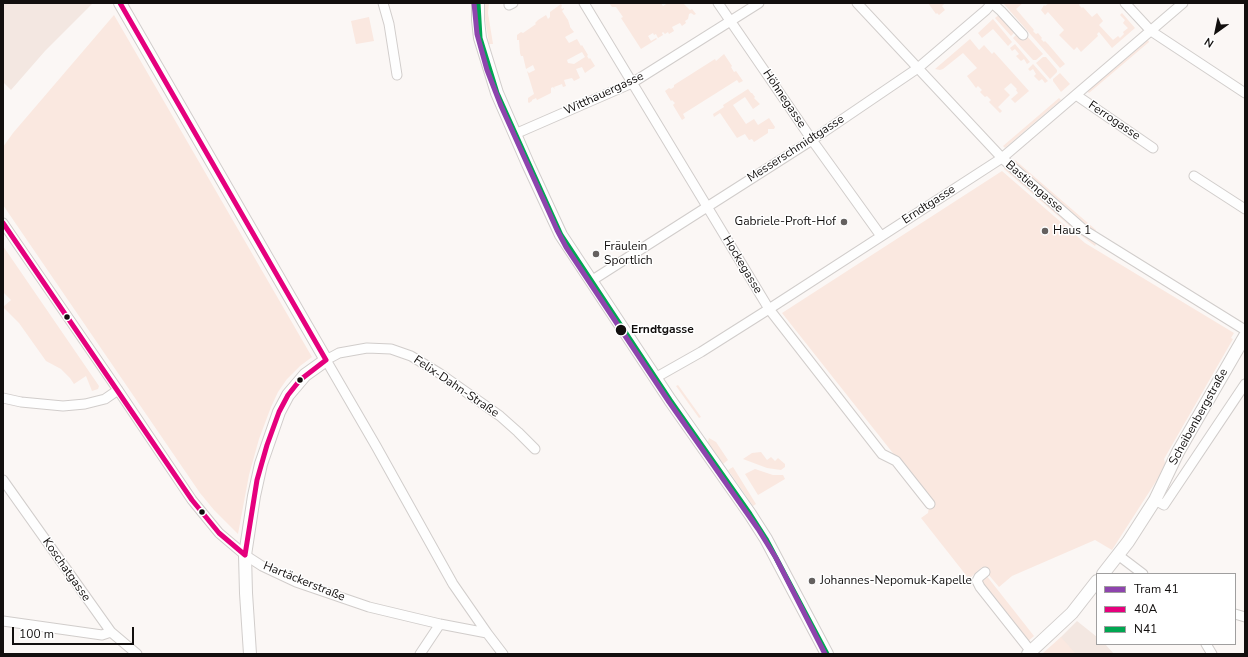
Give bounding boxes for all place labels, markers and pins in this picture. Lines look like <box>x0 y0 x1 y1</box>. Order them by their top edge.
place label: Gabriele-Proft-Hof <box>734 215 836 229</box>
marker: Gabriele-Proft-Hof <box>839 217 849 227</box>
place label: Haus 1 <box>1053 224 1091 238</box>
marker: Haus 1 <box>1040 226 1050 236</box>
place label: Fräulein Sportlich <box>604 240 653 268</box>
marker: Fräulein Sportlich <box>591 249 601 259</box>
unlabelled marker <box>62 312 72 322</box>
marker: Erndtgasse <box>614 323 628 337</box>
place label: Erndtgasse <box>631 323 694 337</box>
unlabelled marker <box>295 375 305 385</box>
unlabelled marker <box>197 507 207 517</box>
place label: Johannes-Nepomuk-Kapelle <box>820 574 972 588</box>
marker: Johannes-Nepomuk-Kapelle <box>807 576 817 586</box>

